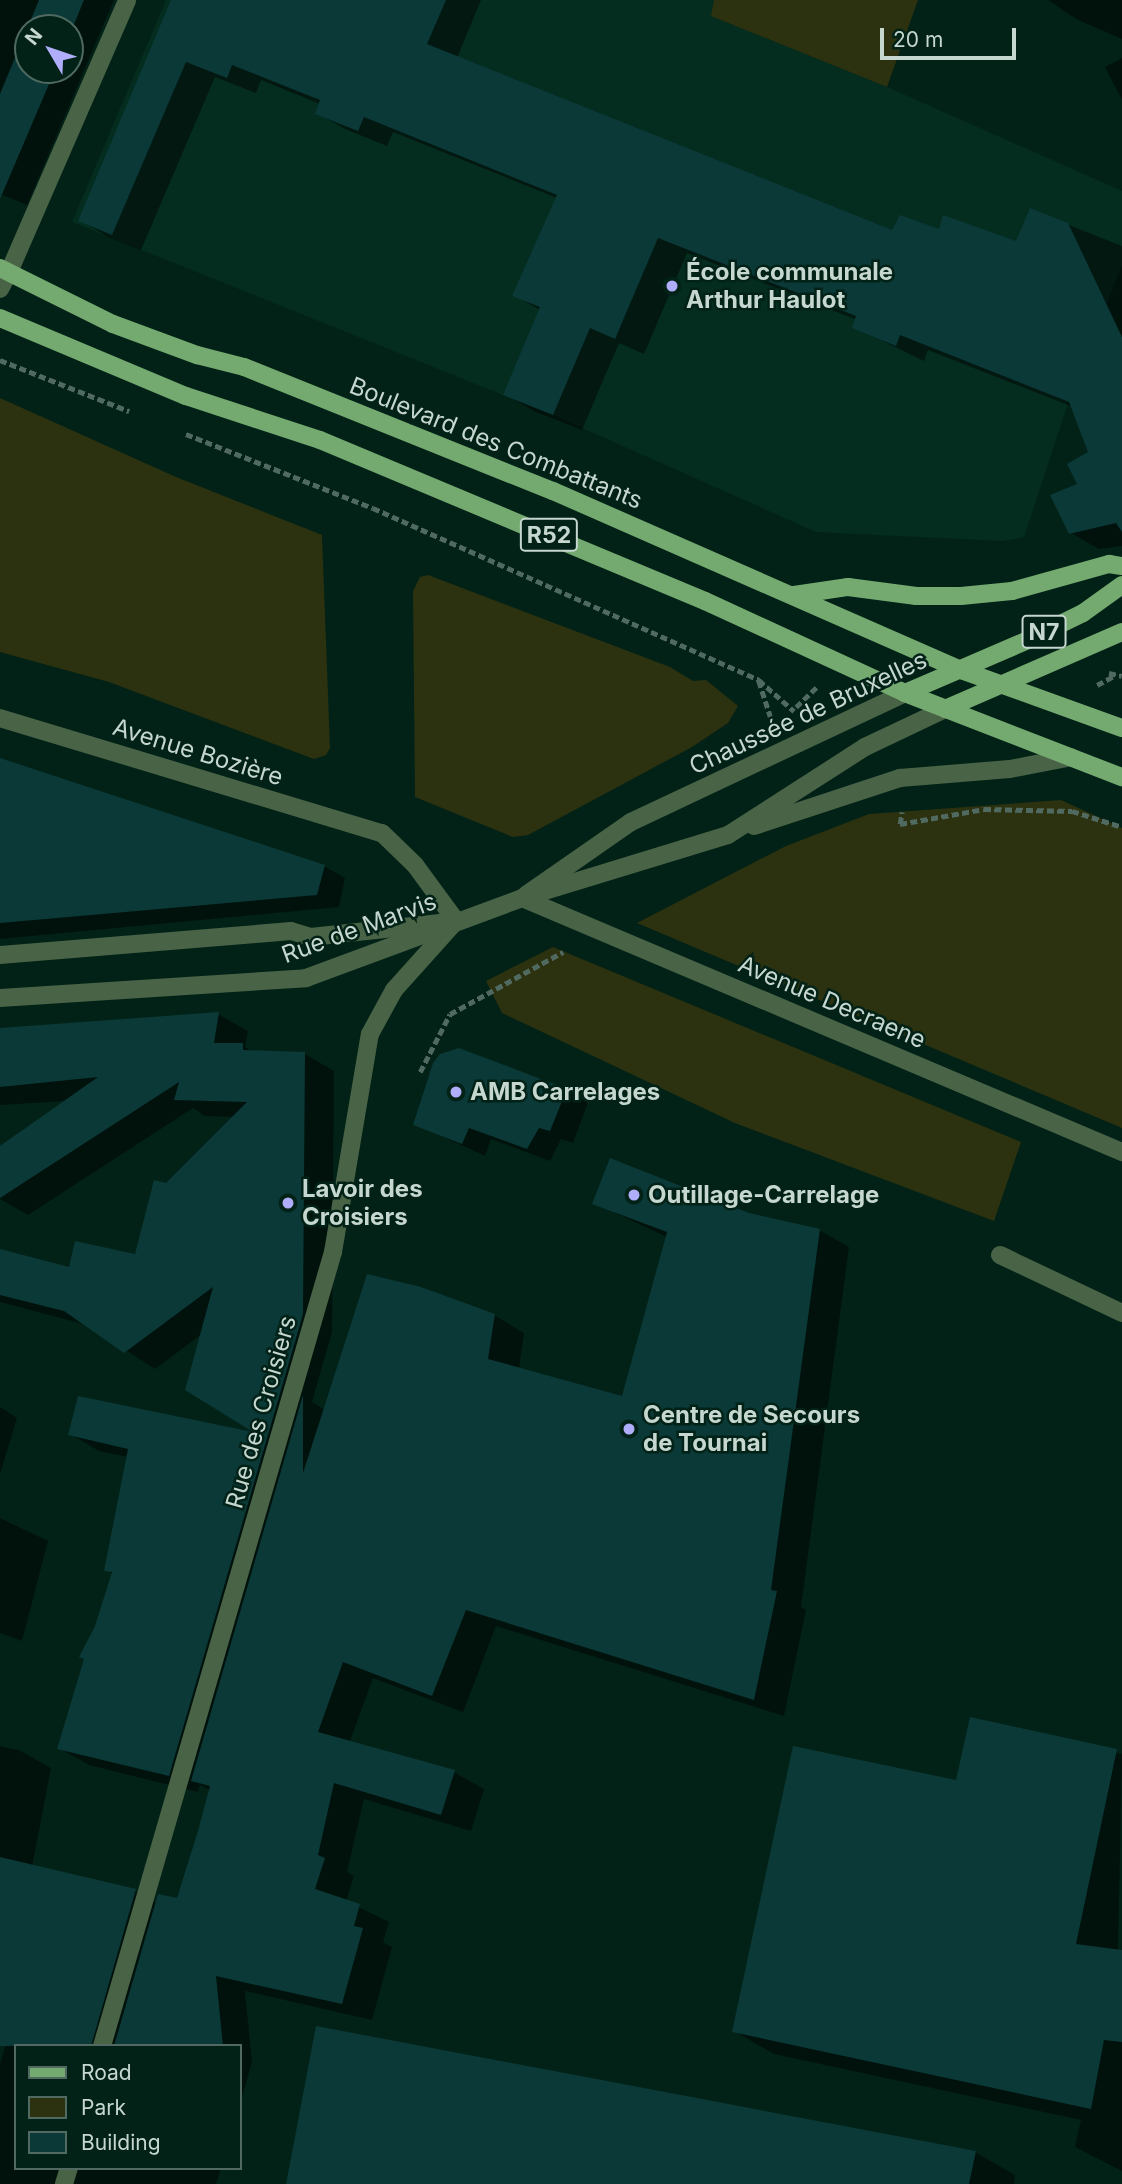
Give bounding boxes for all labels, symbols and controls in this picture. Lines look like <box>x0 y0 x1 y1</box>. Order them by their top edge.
north arrow <box>14 14 84 84</box>
scale bar <box>884 14 1020 58</box>
text: N <box>20 24 47 50</box>
text: 20 m <box>893 27 943 52</box>
place label: École communale Arthur Haulot <box>686 258 893 314</box>
marker: École communale Arthur Haulot <box>664 278 680 294</box>
street label: Boulevard des Combattants <box>345 371 647 515</box>
road number: R52 <box>519 516 579 554</box>
road number: N7 <box>1021 612 1067 652</box>
street label: Chaussée de Bruxelles <box>685 645 931 781</box>
street label: Avenue Bozière <box>109 712 287 792</box>
street label: Rue de Marvis <box>278 887 440 969</box>
street label: Avenue Decraene <box>734 950 930 1054</box>
place label: AMB Carrelages <box>470 1078 660 1106</box>
marker: AMB Carrelages <box>448 1084 464 1100</box>
place label: Lavoir des Croisiers <box>302 1175 423 1231</box>
place label: Outillage-Carrelage <box>648 1181 879 1209</box>
marker: Outillage-Carrelage <box>626 1187 642 1203</box>
marker: Lavoir des Croisiers <box>280 1195 296 1211</box>
street label: Rue des Croisiers <box>220 1312 302 1512</box>
place label: Centre de Secours de Tournai <box>643 1401 860 1457</box>
marker: Centre de Secours de Tournai <box>621 1421 637 1437</box>
legend <box>14 2044 242 2170</box>
text: Road <box>81 2060 132 2085</box>
text: Park <box>81 2095 126 2120</box>
text: Building <box>81 2130 161 2155</box>

